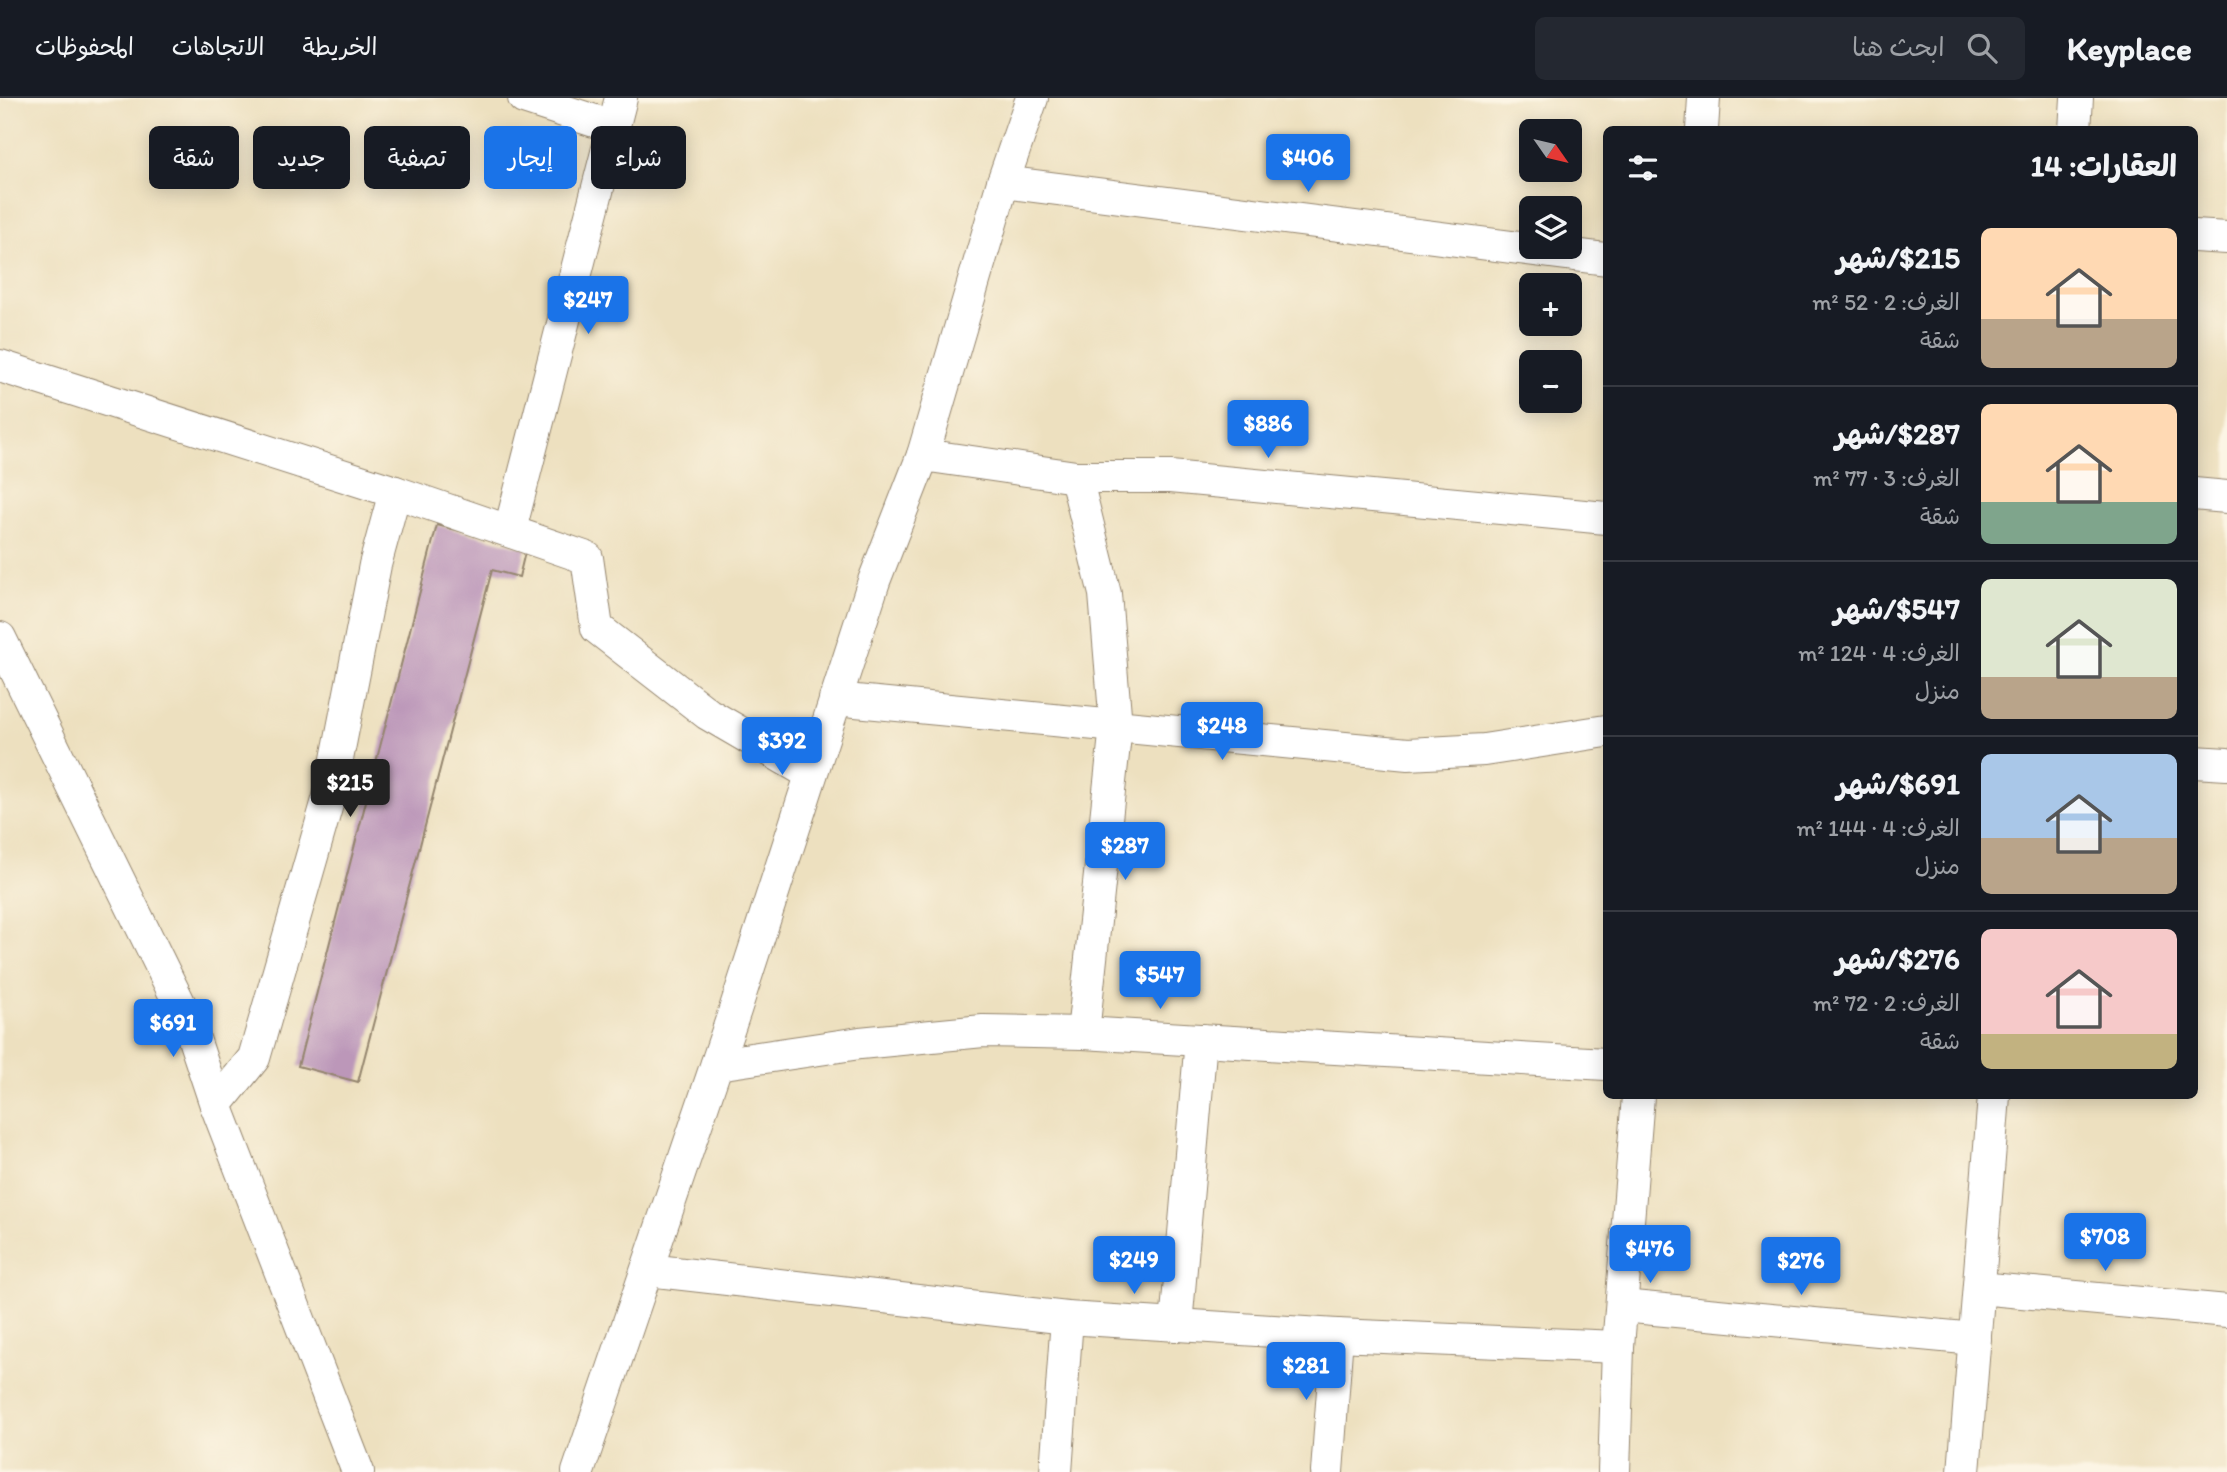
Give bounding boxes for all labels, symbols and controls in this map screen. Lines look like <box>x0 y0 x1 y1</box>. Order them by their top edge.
search box <box>1535 17 2025 80</box>
icon: search <box>1963 29 2001 67</box>
text: Keyplace <box>2067 29 2192 68</box>
text: ابحث هنا <box>1852 31 1945 63</box>
text: المحفوظات <box>35 32 134 61</box>
text: الاتجاهات <box>172 32 265 61</box>
text: الخريطة <box>303 32 377 61</box>
north arrow <box>1519 119 1582 182</box>
map controls <box>1519 119 1582 413</box>
chip: شقة <box>149 126 239 189</box>
chip: جديد <box>253 126 350 189</box>
chip: تصفية <box>364 126 470 189</box>
chip: إيجار <box>484 126 577 189</box>
chip: شراء <box>591 126 686 189</box>
pin: $406 <box>1267 134 1349 194</box>
text: $406 <box>1282 143 1334 171</box>
text: العقارات: 14 <box>2030 147 2177 184</box>
icon: filters <box>1624 149 1662 187</box>
button: layers <box>1519 196 1582 259</box>
text: $215/شهر <box>1837 239 1960 276</box>
icon: home <box>2037 256 2121 340</box>
button: + <box>1519 273 1582 336</box>
pin: $247 <box>547 276 629 336</box>
text: $247 <box>564 285 613 313</box>
text: الغرف: 2 · 52 m² <box>1812 288 1960 316</box>
text: شقة <box>1920 326 1960 354</box>
button: − <box>1519 350 1582 413</box>
pin: $886 <box>1227 400 1309 460</box>
text: $886 <box>1243 409 1293 437</box>
text: $287/شهر <box>1835 415 1960 452</box>
icon: home <box>2037 432 2121 516</box>
text: الغرف: 3 · 77 m² <box>1813 464 1960 492</box>
text: شقة <box>1920 502 1960 530</box>
text: $547/شهر <box>1834 590 1960 627</box>
icon: home <box>2037 607 2121 691</box>
text: الغرف: 4 · 124 m² <box>1798 639 1960 667</box>
text: منزل <box>1915 677 1960 705</box>
pin: $248 <box>1181 702 1263 762</box>
text: $248 <box>1197 711 1247 739</box>
pin: $392 <box>741 718 823 777</box>
text: $392 <box>758 726 806 754</box>
pin: $215 <box>309 760 391 819</box>
text: $691/شهر <box>1837 765 1960 802</box>
text: $215 <box>327 768 373 796</box>
icon: home <box>2037 782 2121 866</box>
text: الغرف: 4 · 144 m² <box>1796 814 1960 842</box>
pin: $287 <box>1084 822 1166 882</box>
text: $287 <box>1101 831 1149 859</box>
text: منزل <box>1915 852 1960 880</box>
text: $276/شهر <box>1836 940 1960 977</box>
pin: $547 <box>1119 951 1201 1011</box>
icon: home <box>2037 957 2121 1041</box>
text: $547 <box>1136 960 1184 988</box>
text: الغرف: 2 · 72 m² <box>1813 989 1960 1017</box>
pin: $691 <box>132 1000 214 1059</box>
text: $691 <box>150 1008 196 1036</box>
text: شقة <box>1920 1027 1960 1055</box>
pin: $708 <box>2064 1214 2146 1273</box>
text: $708 <box>2080 1222 2130 1250</box>
pin: $476 <box>1609 1226 1691 1285</box>
text: $476 <box>1625 1234 1675 1262</box>
pin: $249 <box>1093 1236 1175 1296</box>
pin: $276 <box>1760 1238 1842 1297</box>
text: $249 <box>1109 1245 1159 1273</box>
text: $276 <box>1777 1246 1825 1274</box>
pin: $281 <box>1265 1342 1347 1402</box>
text: $281 <box>1282 1351 1330 1379</box>

